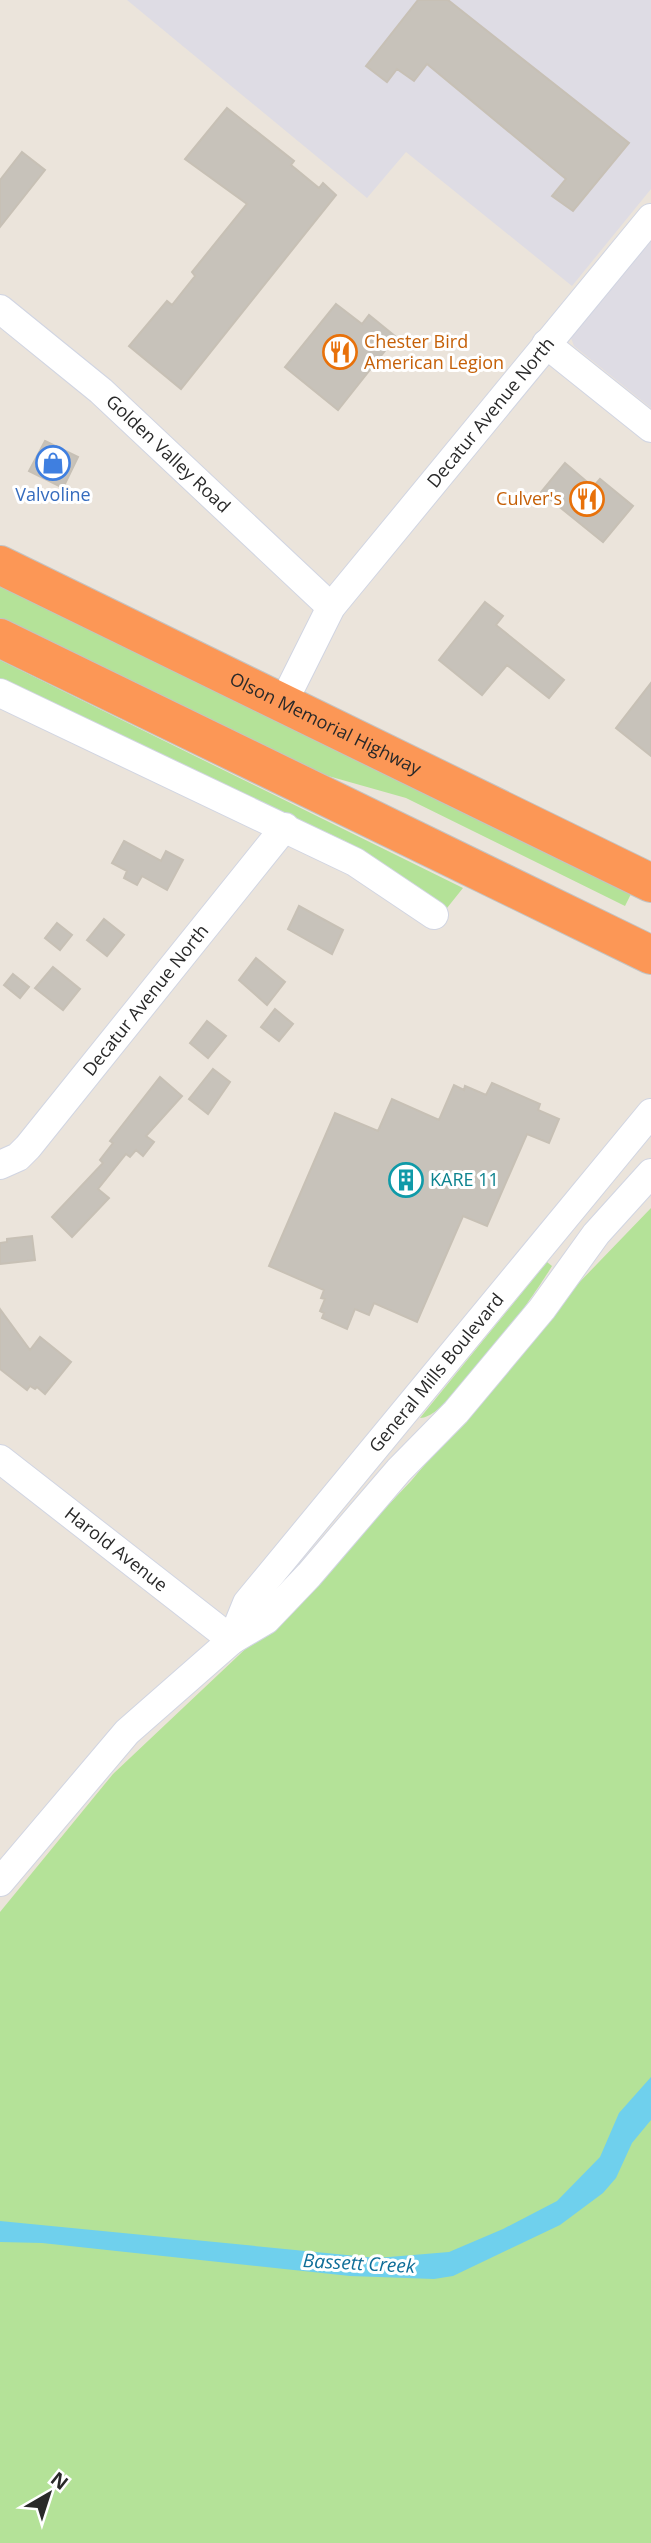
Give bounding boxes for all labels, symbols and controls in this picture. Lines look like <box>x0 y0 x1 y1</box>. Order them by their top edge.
place label: Chester Bird American Legion <box>364 329 504 374</box>
street label: Decatur Avenue North <box>421 332 559 492</box>
restaurant icon: Chester Bird American Legion <box>321 333 359 371</box>
street label: Golden Valley Road <box>101 389 236 517</box>
shop icon: Valvoline <box>34 444 72 482</box>
restaurant icon: Culver's <box>568 480 606 518</box>
place label: Valvoline <box>15 482 91 506</box>
place label: Culver's <box>496 486 562 510</box>
street label: Olson Memorial Highway <box>226 666 426 780</box>
street label: Decatur Avenue North <box>77 919 213 1080</box>
building icon: KARE 11 <box>387 1161 425 1199</box>
place label: KARE 11 <box>430 1167 499 1191</box>
street label: General Mills Boulevard <box>363 1288 509 1457</box>
street label: Harold Avenue <box>60 1501 173 1596</box>
water label: Bassett Creek <box>302 2247 416 2279</box>
north arrow <box>14 2459 84 2529</box>
text: N <box>46 2466 74 2496</box>

